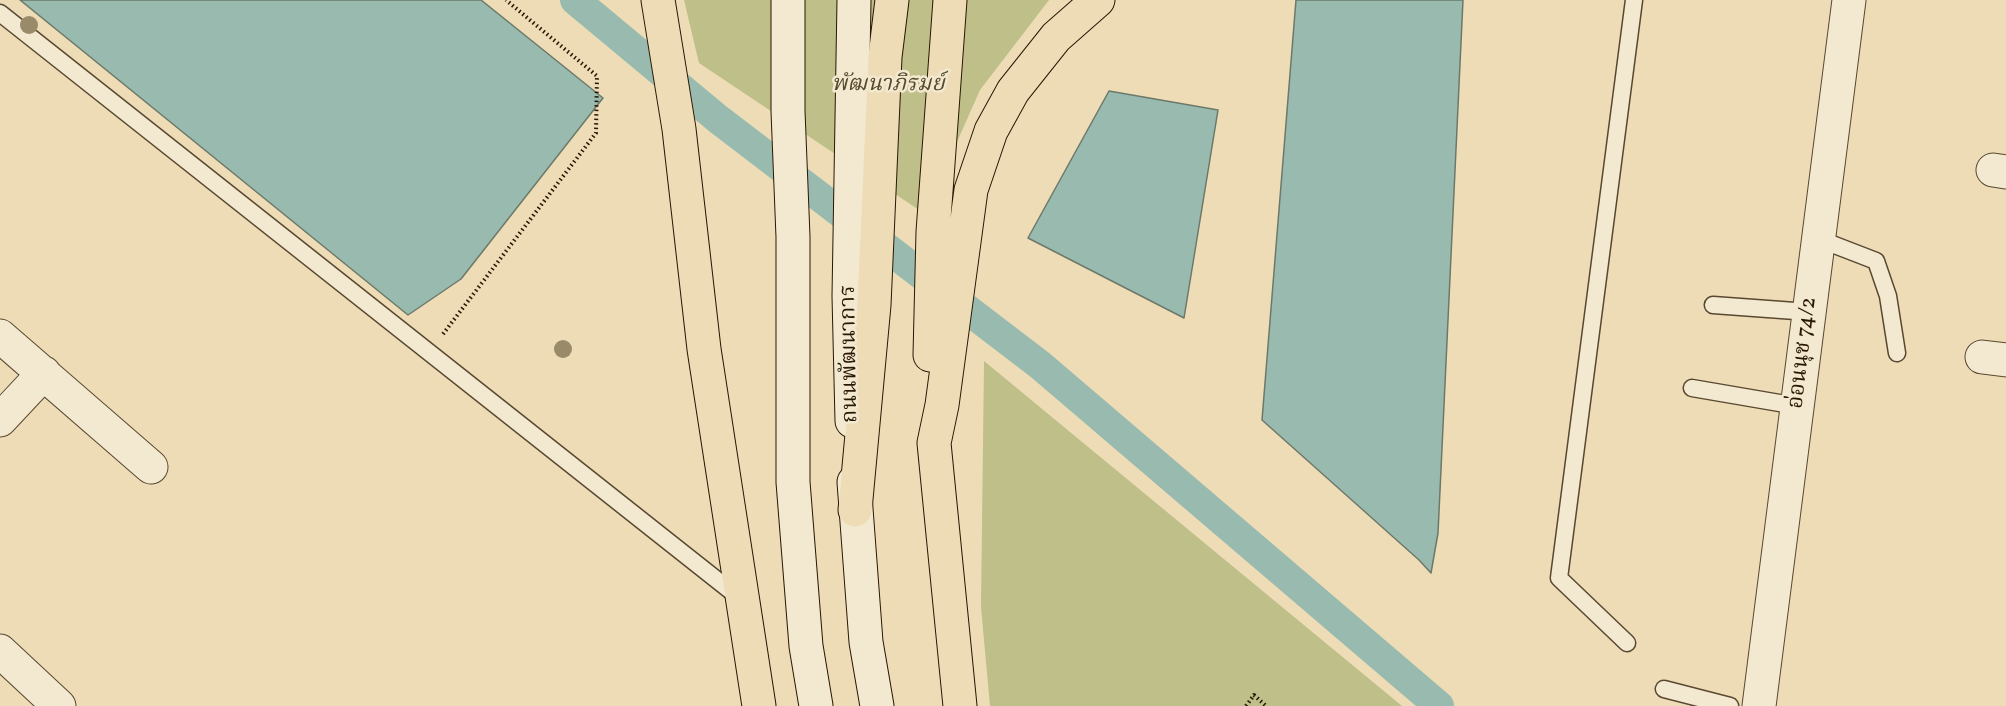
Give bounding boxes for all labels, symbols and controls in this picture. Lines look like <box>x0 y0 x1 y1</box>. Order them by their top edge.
park label: พัฒนาภิรมย์ <box>831 73 945 99</box>
street label: ถนนพัฒนาการ <box>837 285 865 423</box>
street label: อ่อนนุช 74/2 <box>1784 296 1824 410</box>

